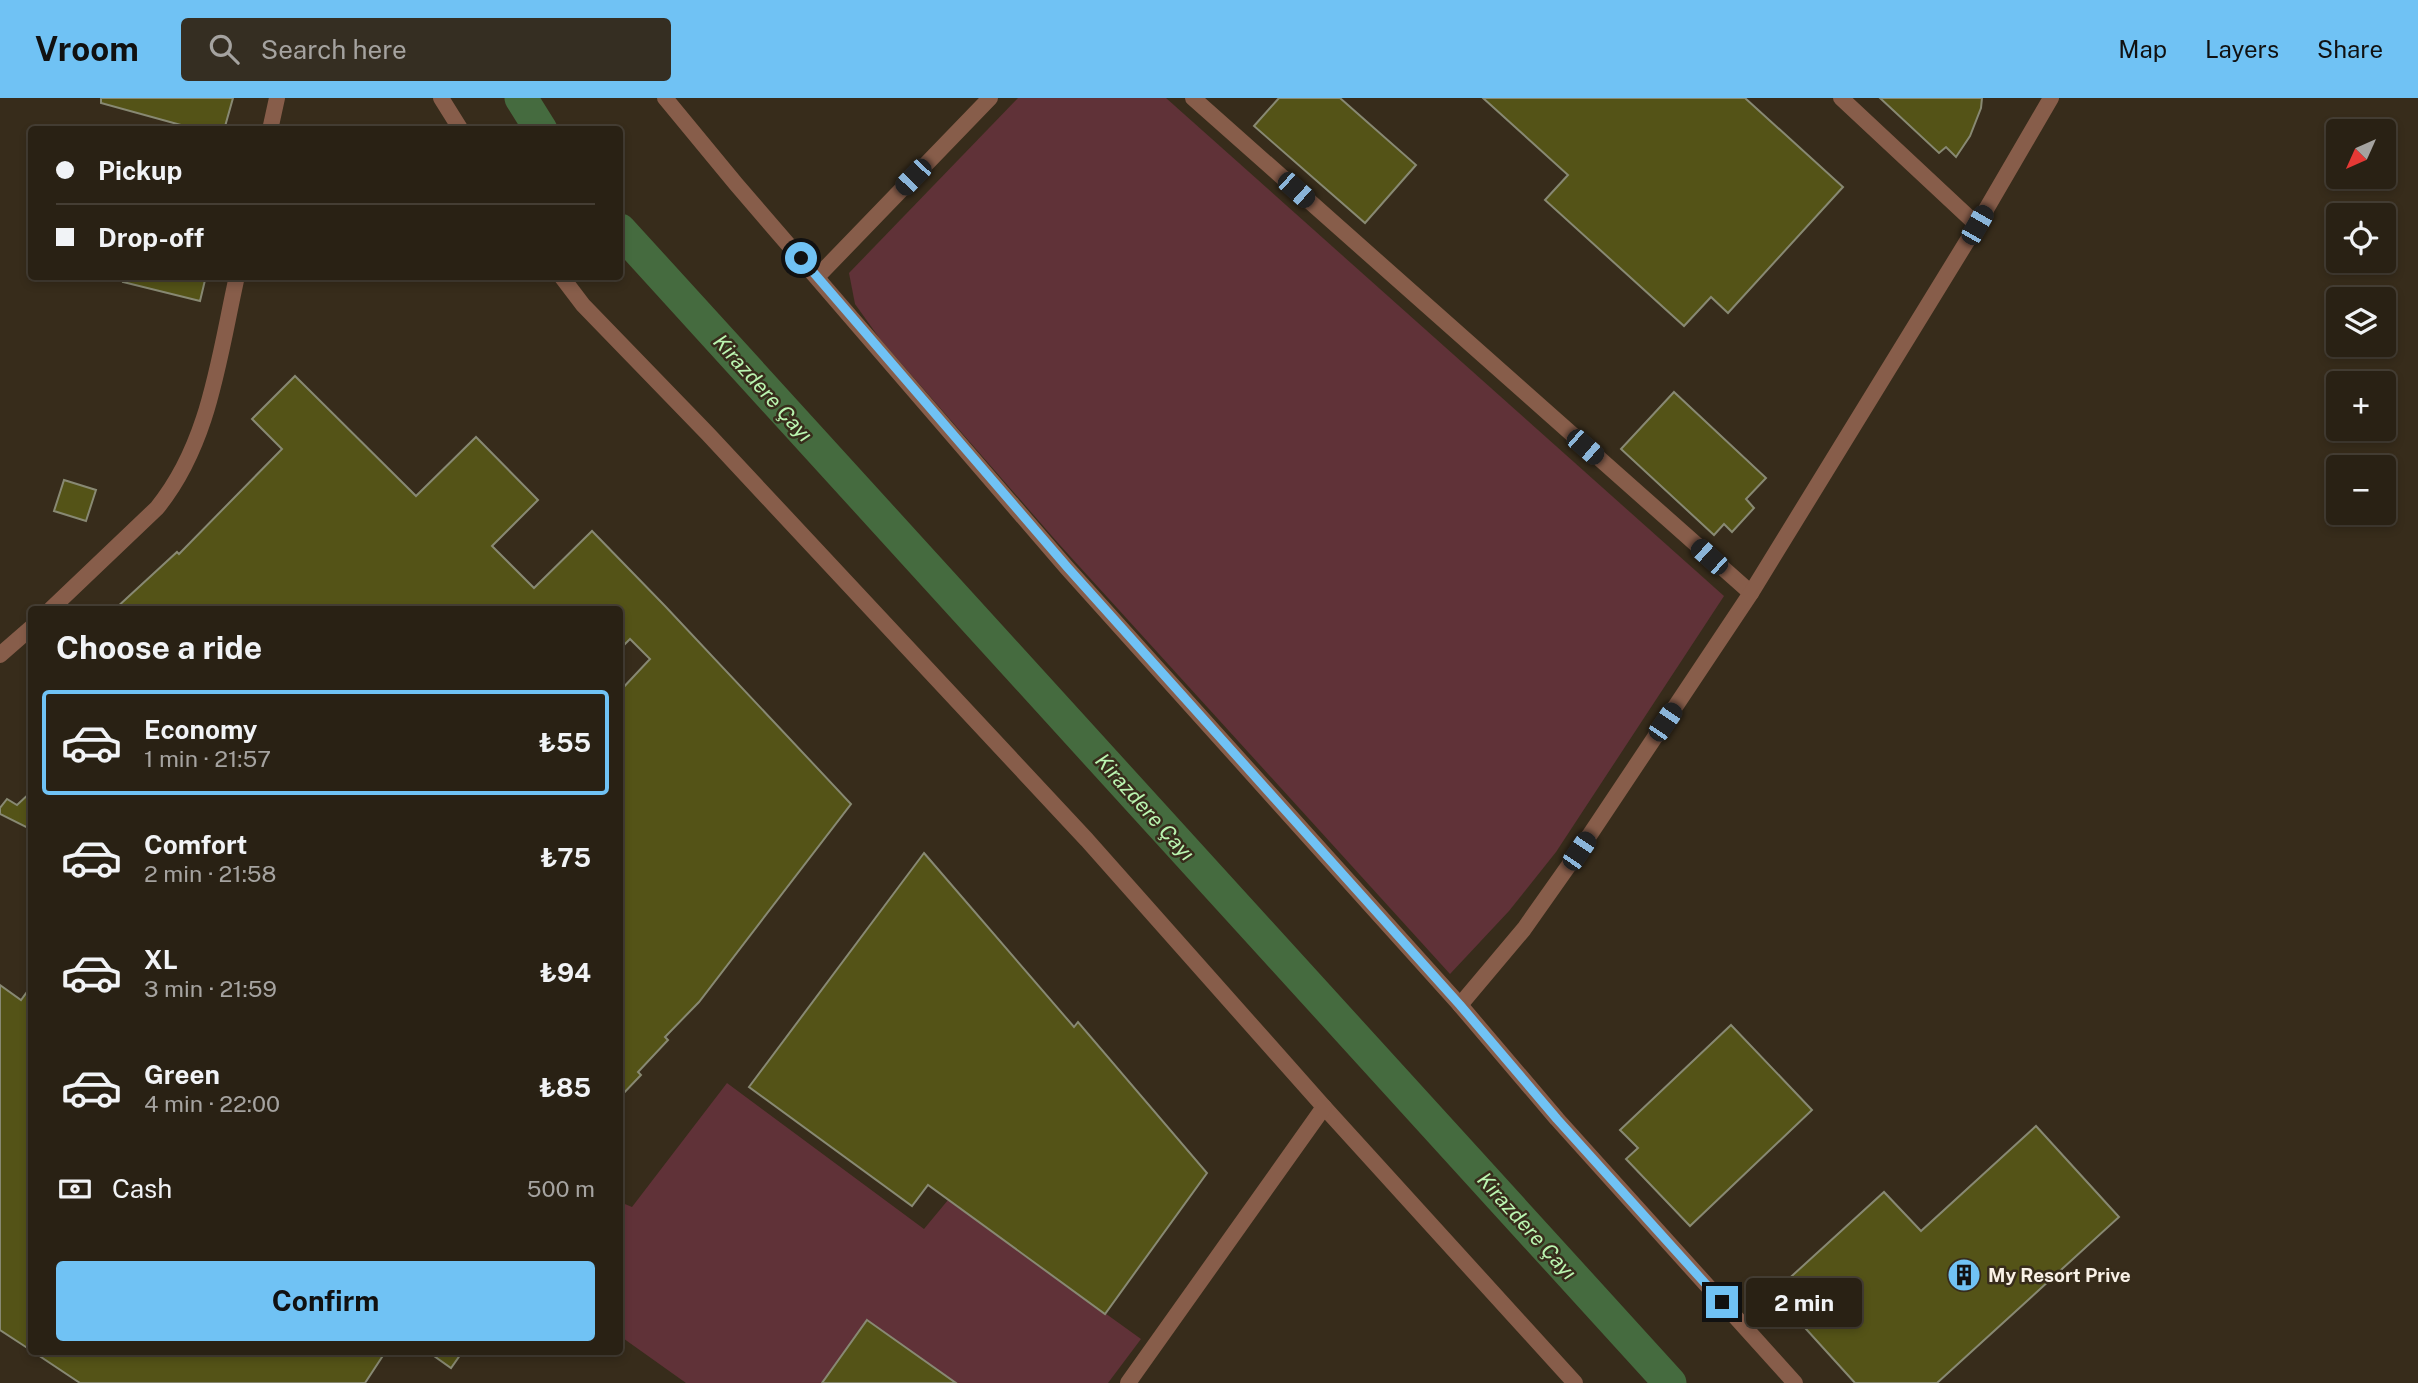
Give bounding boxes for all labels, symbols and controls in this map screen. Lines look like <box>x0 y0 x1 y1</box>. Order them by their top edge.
search box <box>181 18 671 81</box>
text: Vroom <box>35 30 139 68</box>
icon: search <box>205 30 243 68</box>
text: Search here <box>261 34 407 65</box>
text: Map <box>2118 35 2167 63</box>
text: Layers <box>2205 35 2279 63</box>
text: Share <box>2317 35 2383 63</box>
north arrow <box>2326 119 2396 189</box>
map controls <box>2326 119 2396 525</box>
text: Pickup <box>98 155 182 186</box>
car <box>891 155 936 199</box>
car <box>1274 168 1319 212</box>
car <box>1958 202 1997 248</box>
button: locate <box>2326 203 2396 273</box>
text: Drop-off <box>98 222 204 253</box>
route start <box>785 242 817 274</box>
button: layers <box>2326 287 2396 357</box>
water label: Kirazdere Çayı <box>708 329 818 447</box>
button: + <box>2326 371 2396 441</box>
car <box>1563 425 1608 469</box>
button: − <box>2326 455 2396 525</box>
car <box>1687 535 1732 579</box>
text: Choose a ride <box>56 629 262 666</box>
car <box>1645 699 1686 745</box>
icon: car <box>60 711 123 774</box>
text: Economy <box>144 714 257 745</box>
text: ₺55 <box>539 727 591 758</box>
text: 1 min · 21:57 <box>144 745 271 772</box>
water label: Kirazdere Çayı <box>1090 748 1200 866</box>
icon: car <box>60 826 123 889</box>
car <box>1559 828 1600 874</box>
text: Comfort <box>144 829 247 860</box>
text: ₺75 <box>540 842 591 873</box>
text: 2 min · 21:58 <box>144 860 277 887</box>
icon: car <box>60 941 123 1004</box>
text: XL <box>144 944 178 975</box>
text: ₺94 <box>540 957 591 988</box>
text: 3 min · 21:59 <box>144 975 277 1002</box>
icon: car <box>60 1056 123 1119</box>
text: Green <box>144 1059 220 1090</box>
text: ₺85 <box>539 1072 591 1103</box>
text: 4 min · 22:00 <box>144 1090 280 1117</box>
water label: Kirazdere Çayı <box>1472 1167 1582 1285</box>
icon: cash <box>56 1170 94 1208</box>
text: Cash <box>112 1173 172 1204</box>
text: 500 m <box>527 1175 595 1202</box>
building icon: My Resort Prive <box>1945 1256 1983 1294</box>
button: Confirm <box>56 1261 595 1341</box>
place label: My Resort Prive <box>1988 1264 2131 1286</box>
callout: 2 min <box>1746 1278 1862 1326</box>
route end <box>1706 1286 1738 1318</box>
text: 2 min <box>1774 1289 1834 1316</box>

